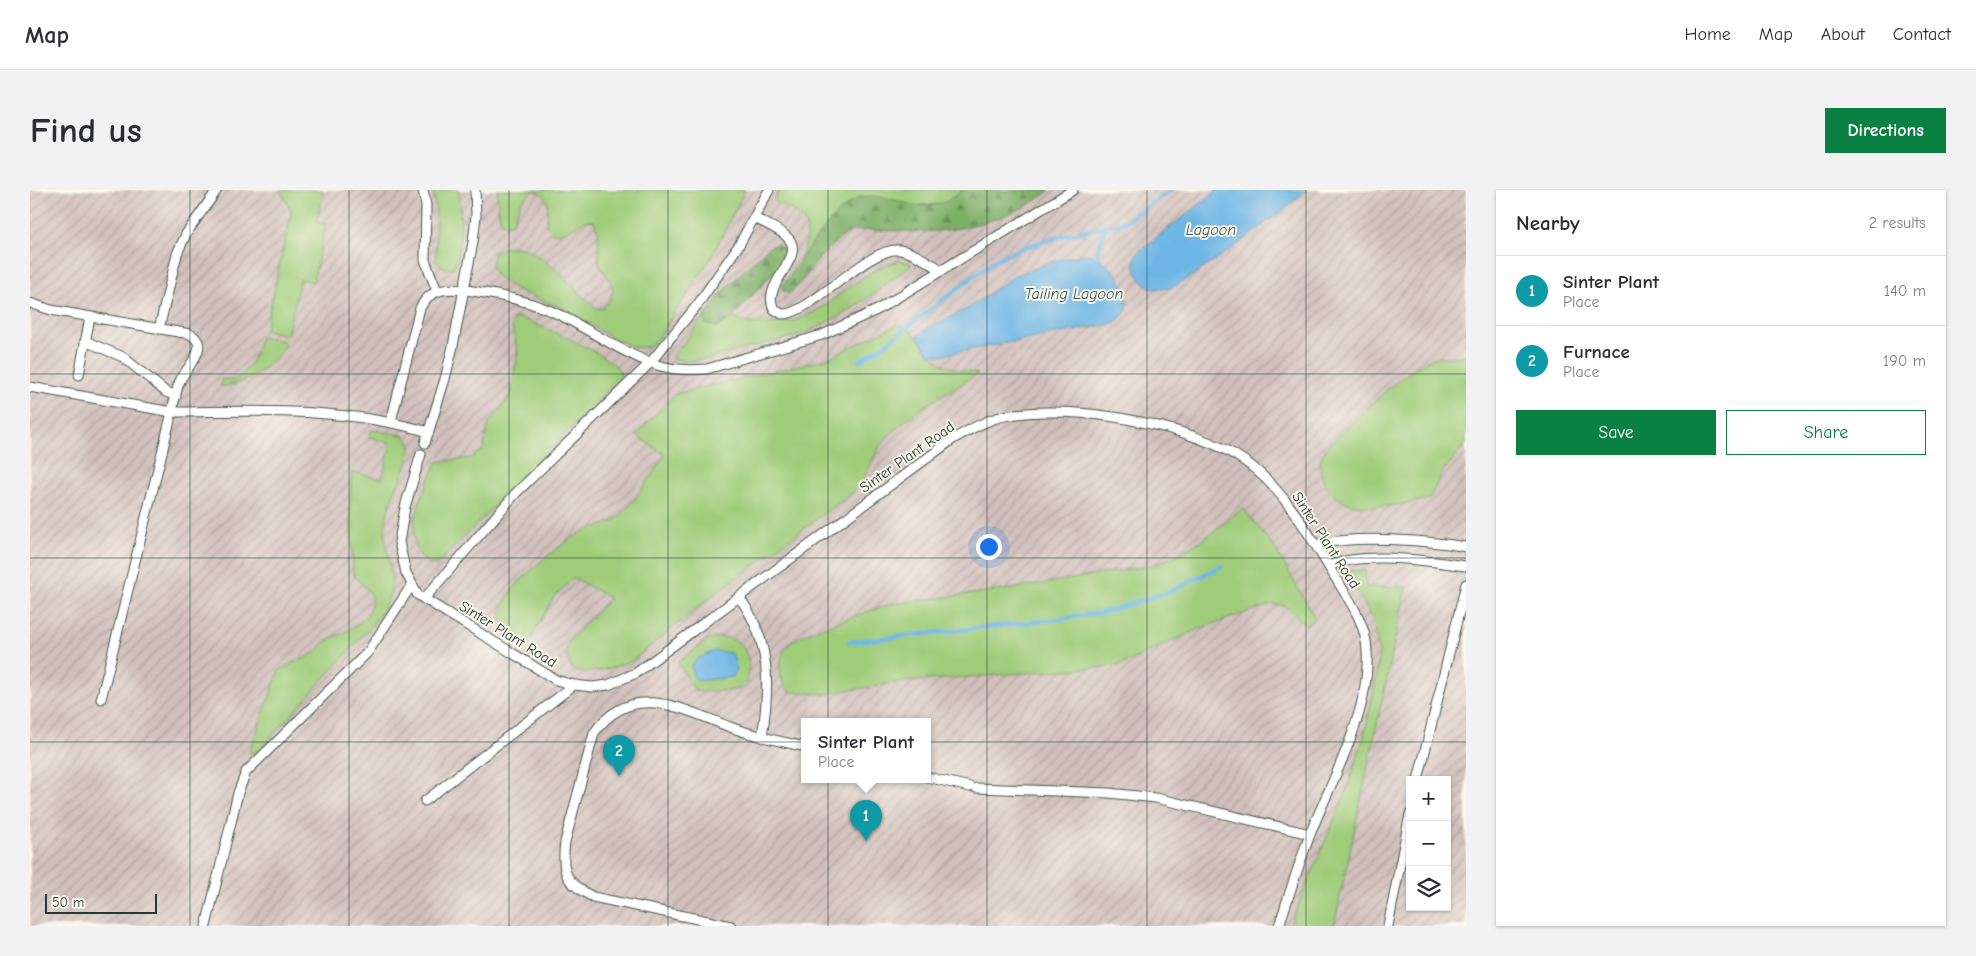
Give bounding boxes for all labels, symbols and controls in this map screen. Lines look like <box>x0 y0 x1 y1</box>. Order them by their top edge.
text: Map <box>25 21 69 49</box>
text: Home <box>1684 24 1731 45</box>
text: Map <box>1759 24 1793 45</box>
text: About <box>1821 24 1865 45</box>
text: Contact <box>1893 24 1951 45</box>
button: Directions <box>1825 108 1946 153</box>
text: Find us <box>30 110 142 151</box>
text: Nearby <box>1516 211 1580 235</box>
text: 2 results <box>1869 214 1926 232</box>
water label: Lagoon <box>1186 221 1236 239</box>
text: Sinter Plant <box>1563 271 1659 293</box>
text: 1 <box>1529 282 1535 300</box>
text: 140 m <box>1884 282 1926 300</box>
water label: Tailing Lagoon <box>1025 285 1124 303</box>
text: Place <box>1563 293 1599 311</box>
text: Furnace <box>1563 341 1630 363</box>
text: 2 <box>1528 352 1536 370</box>
text: 190 m <box>1883 352 1926 370</box>
text: Place <box>1563 363 1599 381</box>
button: Save <box>1516 410 1716 455</box>
button: Share <box>1726 410 1926 455</box>
street label: Sinter Plant Road <box>856 418 958 496</box>
street label: Sinter Plant Road <box>1288 488 1364 592</box>
your location <box>976 534 1002 560</box>
street label: Sinter Plant Road <box>456 597 560 671</box>
popup <box>801 718 931 783</box>
text: Sinter Plant <box>818 731 914 753</box>
pin: 2 <box>603 735 635 776</box>
text: Place <box>818 753 854 771</box>
map controls <box>1406 776 1451 911</box>
button: + <box>1406 776 1451 821</box>
pin: 1 <box>850 800 882 841</box>
button: − <box>1406 821 1451 866</box>
button: layers <box>1406 866 1451 911</box>
scale bar <box>45 891 158 914</box>
text: 50 m <box>52 894 84 911</box>

